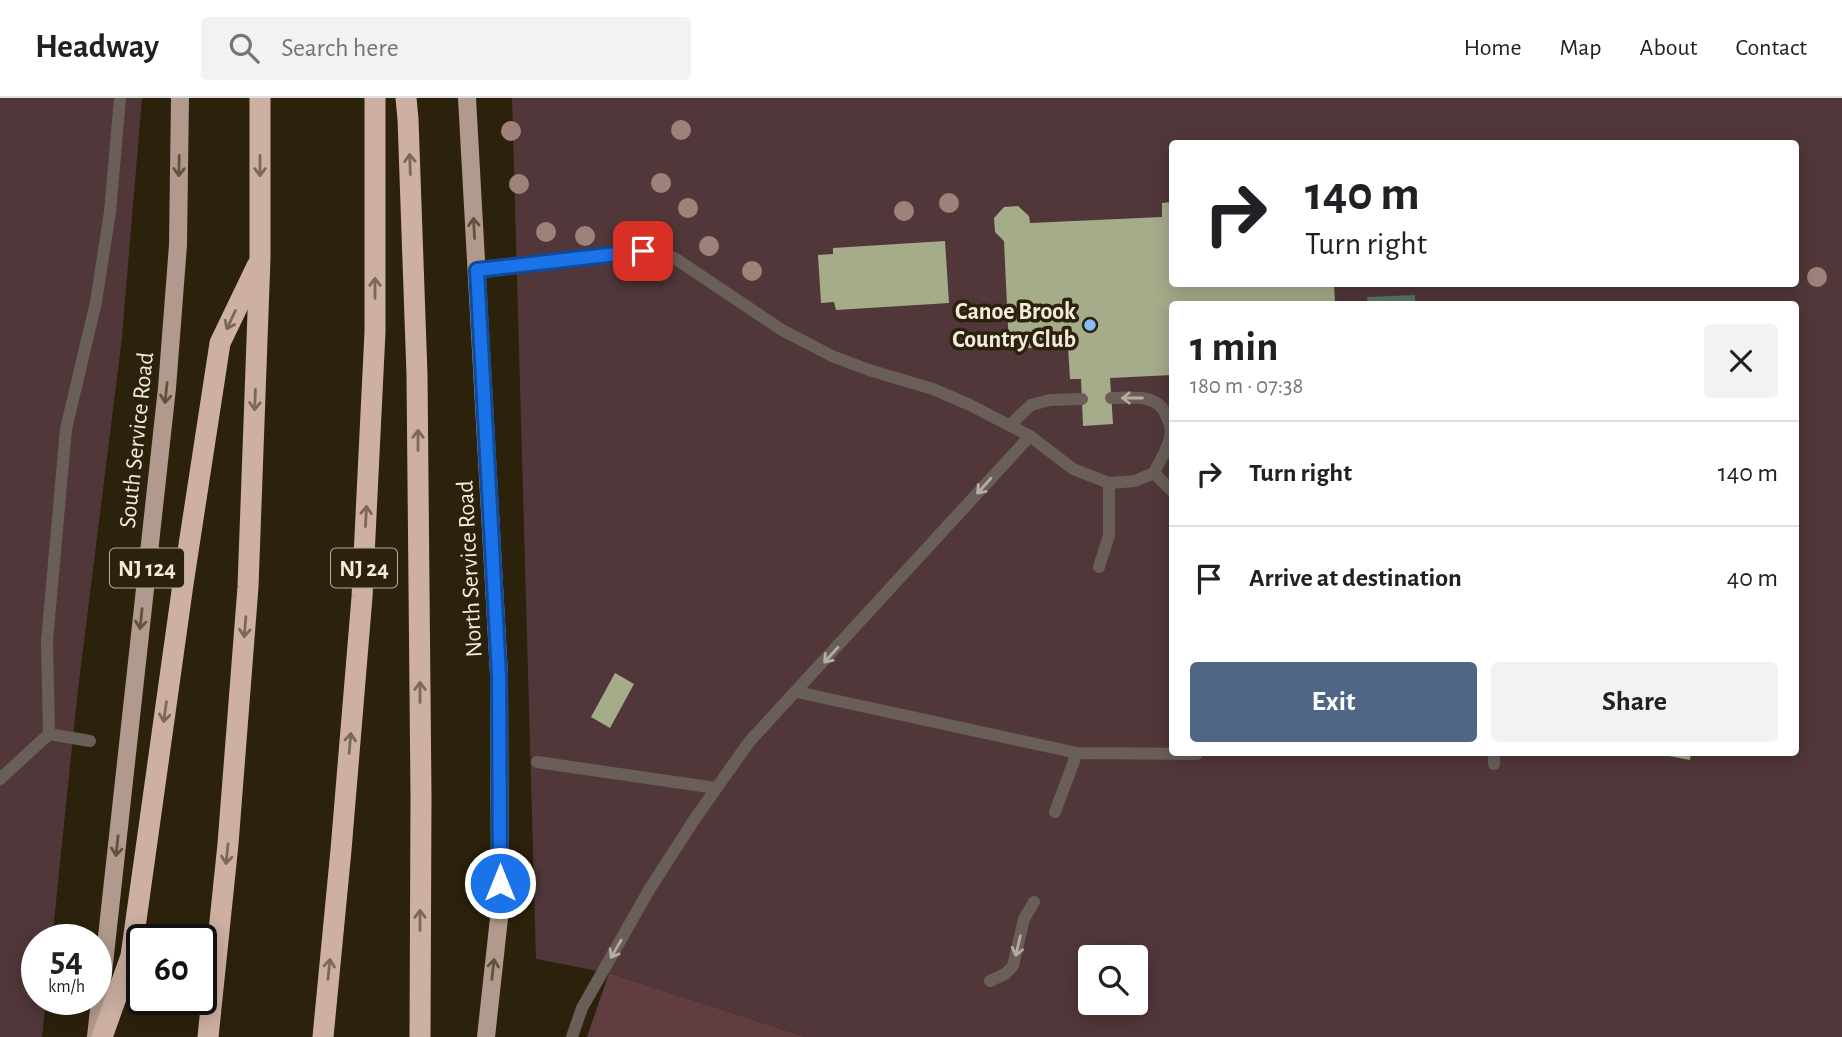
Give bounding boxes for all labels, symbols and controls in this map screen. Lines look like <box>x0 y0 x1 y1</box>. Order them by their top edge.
search box <box>201 17 691 80</box>
icon: search <box>225 29 263 67</box>
text: Headway <box>35 31 159 64</box>
text: Search here <box>281 35 399 61</box>
text: Home <box>1464 36 1522 60</box>
text: Map <box>1560 36 1602 60</box>
text: About <box>1640 36 1697 60</box>
text: Contact <box>1735 36 1807 60</box>
one-way arrow <box>403 153 416 176</box>
one-way arrow <box>172 154 186 177</box>
one-way arrow <box>253 154 267 177</box>
icon: right <box>1190 168 1281 259</box>
text: 140 m <box>1305 170 1420 219</box>
one-way arrow <box>468 217 481 240</box>
pin <box>613 221 673 281</box>
text: Turn right <box>1305 228 1427 260</box>
icon: arrive <box>624 232 662 270</box>
one-way arrow <box>368 277 382 300</box>
place label: Canoe Brook Country Club <box>952 300 1076 352</box>
one-way arrow <box>224 309 237 330</box>
marker: Canoe Brook Country Club <box>1082 317 1098 333</box>
button: close <box>1704 324 1778 398</box>
text: 1 min <box>1190 326 1279 368</box>
street label: South Service Road <box>116 351 158 529</box>
text: 180 m · 07:38 <box>1190 375 1303 398</box>
one-way arrow <box>159 381 172 404</box>
one-way arrow <box>249 388 262 411</box>
one-way arrow <box>1120 391 1143 405</box>
one-way arrow <box>411 429 425 452</box>
icon: right <box>1190 455 1228 493</box>
text: Turn right <box>1249 460 1352 486</box>
text: 140 m <box>1718 460 1778 486</box>
one-way arrow <box>975 477 992 494</box>
street label: North Service Road <box>453 480 487 658</box>
one-way arrow <box>360 505 373 527</box>
road number: NJ 124 <box>110 548 184 588</box>
road number: NJ 24 <box>331 548 397 588</box>
icon: arrive <box>1190 560 1228 598</box>
text: Arrive at destination <box>1249 565 1462 591</box>
text: 40 m <box>1727 565 1778 591</box>
one-way arrow <box>135 608 148 630</box>
one-way arrow <box>238 615 251 638</box>
one-way arrow <box>823 645 839 663</box>
button: Exit <box>1190 662 1477 742</box>
button: Share <box>1491 662 1778 742</box>
one-way arrow <box>413 681 427 704</box>
one-way arrow <box>158 700 171 723</box>
one-way arrow <box>344 732 357 754</box>
one-way arrow <box>110 834 123 856</box>
one-way arrow <box>220 842 233 865</box>
position arrow <box>463 846 537 920</box>
one-way arrow <box>413 909 427 932</box>
speed limit sign: 60 <box>126 924 217 1015</box>
one-way arrow <box>1011 935 1024 957</box>
one-way arrow <box>608 939 622 959</box>
text: 54 <box>50 943 83 978</box>
map controls <box>1078 945 1148 1015</box>
button: search <box>1078 945 1148 1015</box>
one-way arrow <box>323 958 336 981</box>
one-way arrow <box>487 958 500 981</box>
text: km/h <box>48 978 85 996</box>

